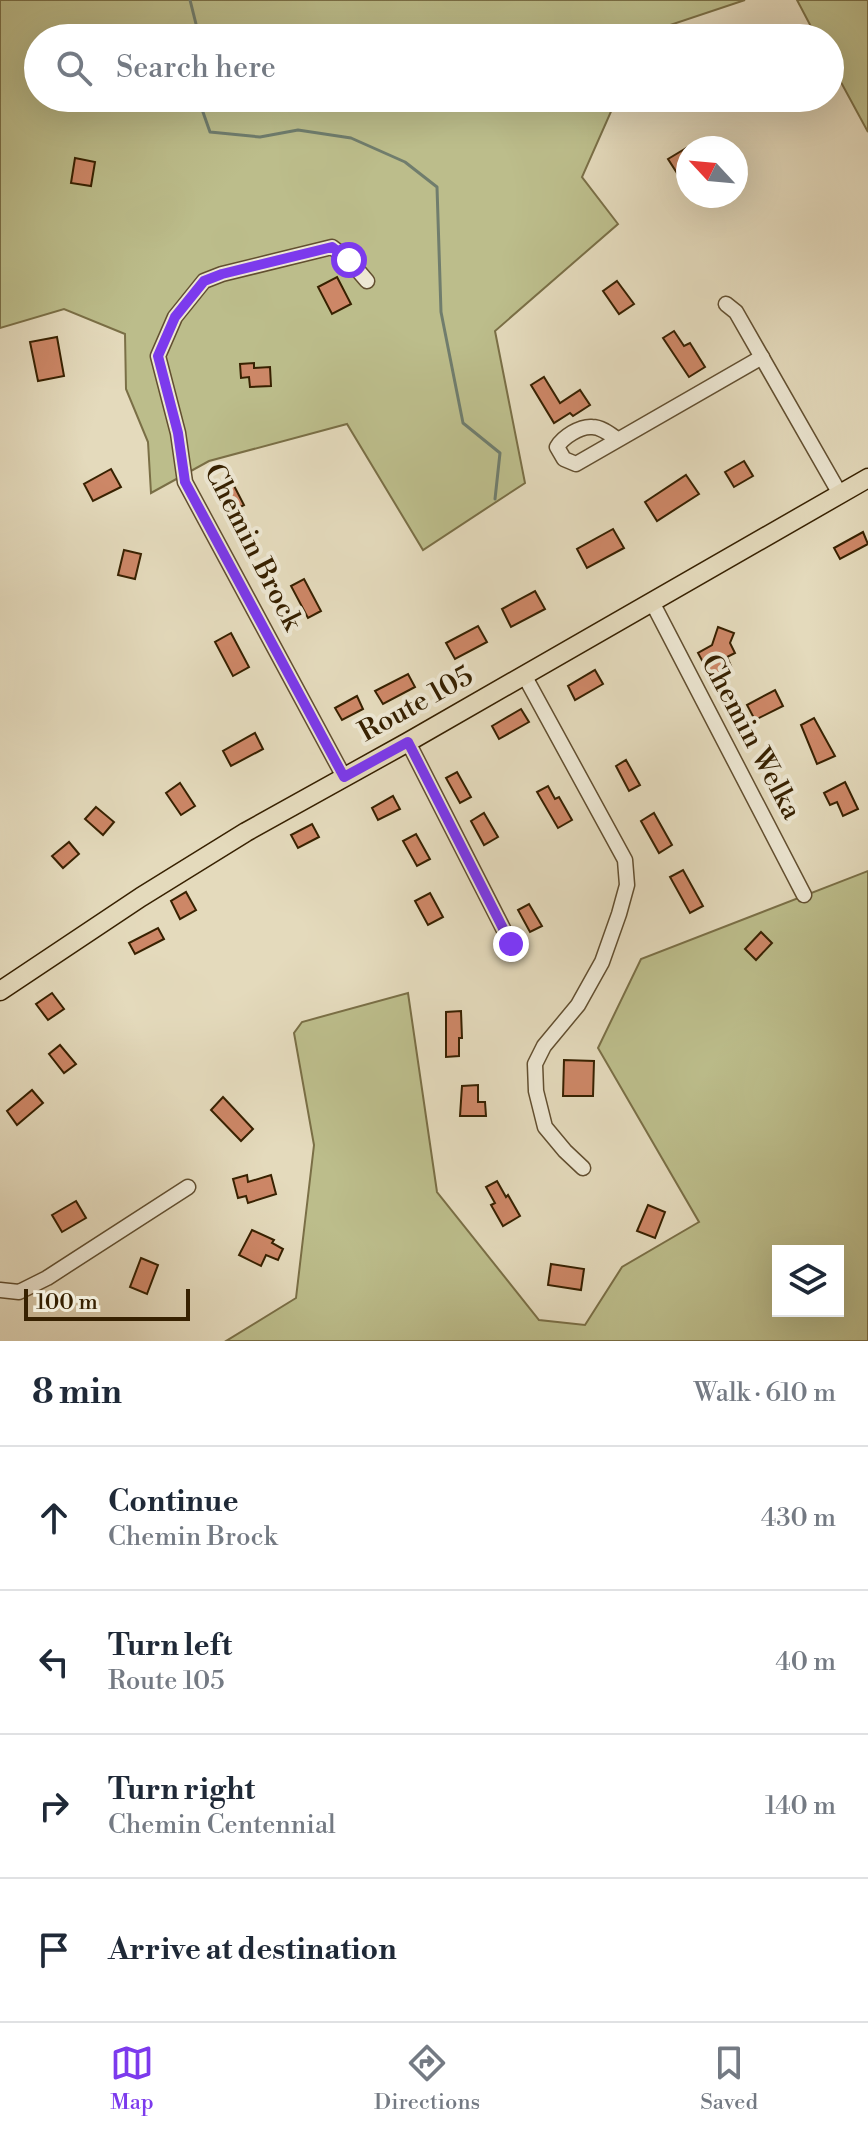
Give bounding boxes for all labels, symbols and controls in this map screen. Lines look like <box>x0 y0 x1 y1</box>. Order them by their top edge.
search box <box>24 24 844 112</box>
icon: search <box>52 46 96 90</box>
text: Search here <box>116 49 276 87</box>
north arrow <box>676 136 748 208</box>
route start <box>331 242 367 278</box>
street label: Chemin Brock <box>196 458 311 637</box>
street label: Chemin Welka <box>693 648 810 826</box>
street label: Route 105 <box>353 658 479 750</box>
route end <box>493 926 529 962</box>
map controls <box>772 1245 844 1317</box>
button: layers <box>772 1245 844 1317</box>
scale bar <box>24 1285 190 1321</box>
text: 100 m <box>36 1289 98 1316</box>
text: 8 min <box>32 1372 122 1414</box>
text: Walk · 610 m <box>694 1377 836 1409</box>
text: Continue <box>108 1483 239 1521</box>
icon: ahead <box>32 1496 76 1540</box>
text: 430 m <box>761 1502 836 1534</box>
text: Chemin Brock <box>108 1521 277 1553</box>
text: Turn left <box>108 1627 232 1665</box>
icon: left <box>32 1640 76 1684</box>
text: 40 m <box>775 1646 836 1678</box>
text: Route 105 <box>108 1665 225 1697</box>
text: Turn right <box>108 1771 255 1809</box>
icon: right <box>32 1784 76 1828</box>
text: 140 m <box>765 1790 836 1822</box>
text: Chemin Centennial <box>108 1809 336 1841</box>
icon: arrive <box>32 1928 76 1972</box>
text: Arrive at destination <box>108 1931 397 1969</box>
tab: Map <box>110 2041 154 2116</box>
tab: Directions <box>374 2041 480 2116</box>
tab: Saved <box>700 2041 758 2116</box>

